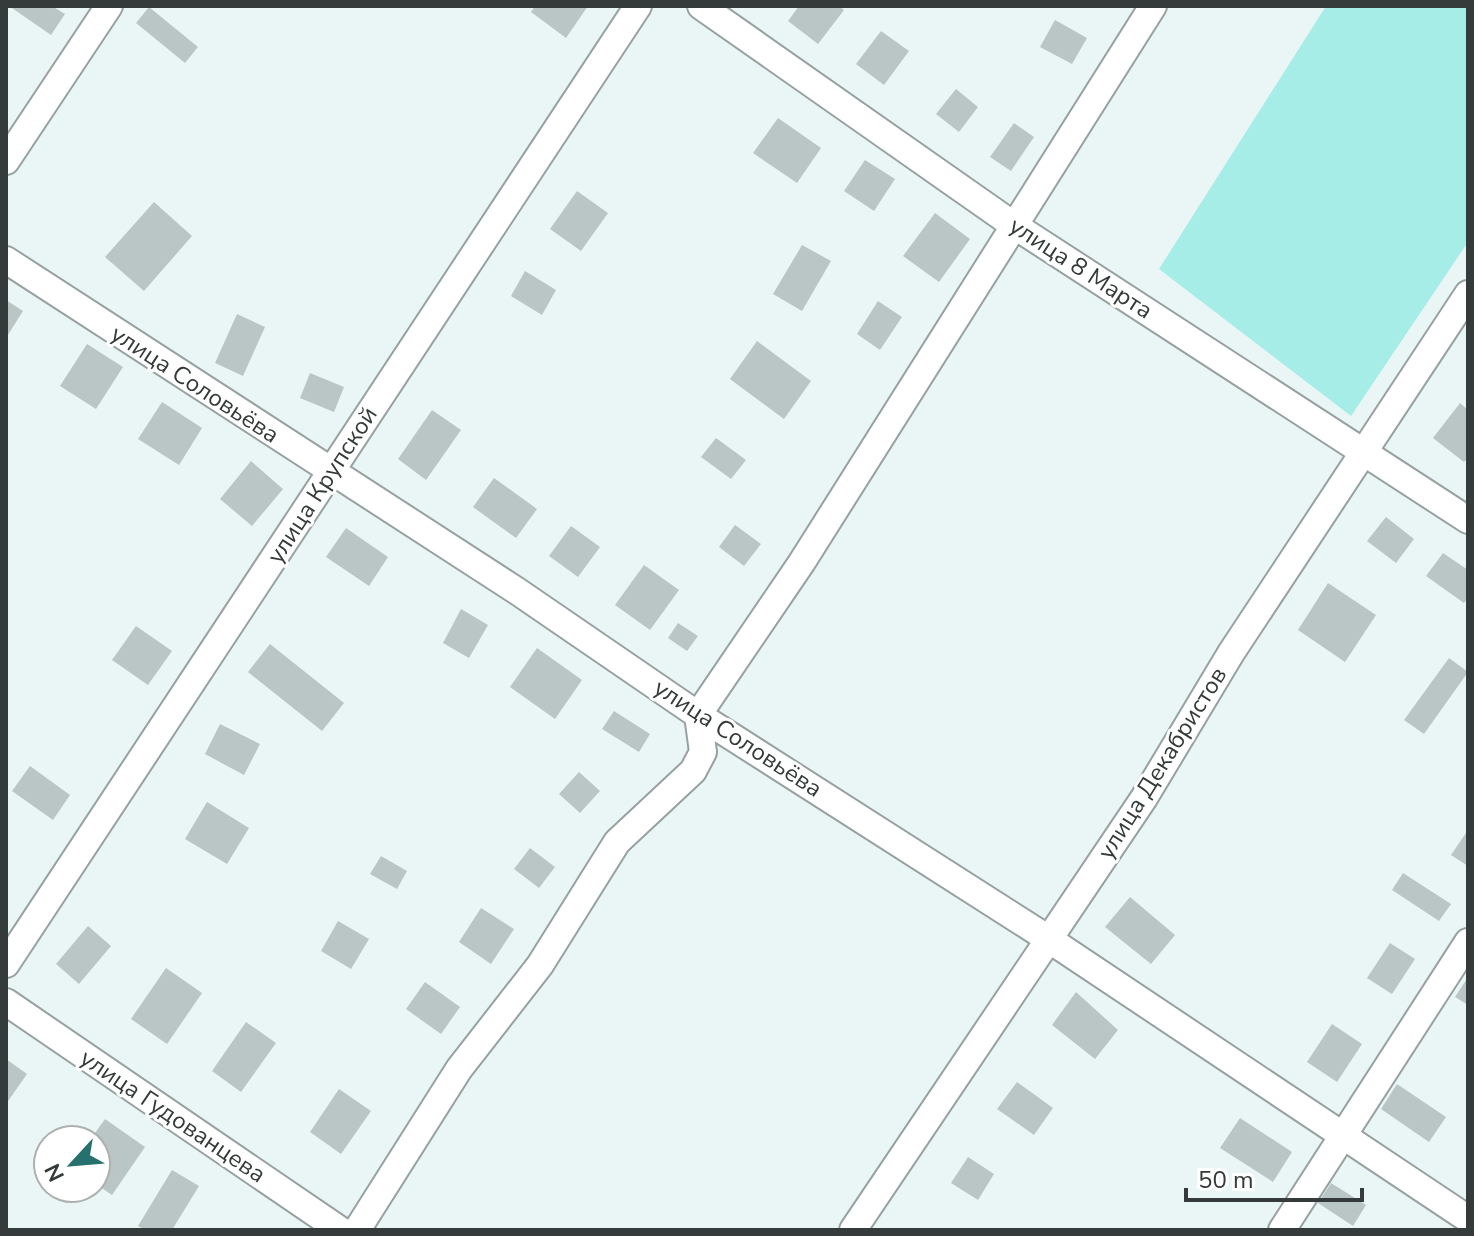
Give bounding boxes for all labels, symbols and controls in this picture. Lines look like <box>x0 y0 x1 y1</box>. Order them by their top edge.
street label: улица 8 Марта <box>1003 210 1159 326</box>
street label: улица Соловьёва <box>105 318 285 450</box>
street label: улица Крупской <box>259 400 385 570</box>
street label: улица Декабристов <box>1090 661 1234 865</box>
street label: улица Соловьёва <box>648 672 828 804</box>
street label: улица Гудованцева <box>74 1042 272 1190</box>
north arrow <box>32 1124 112 1204</box>
scale bar <box>1186 1152 1362 1202</box>
text: N <box>38 1158 72 1186</box>
text: 50 m <box>1198 1164 1254 1196</box>

